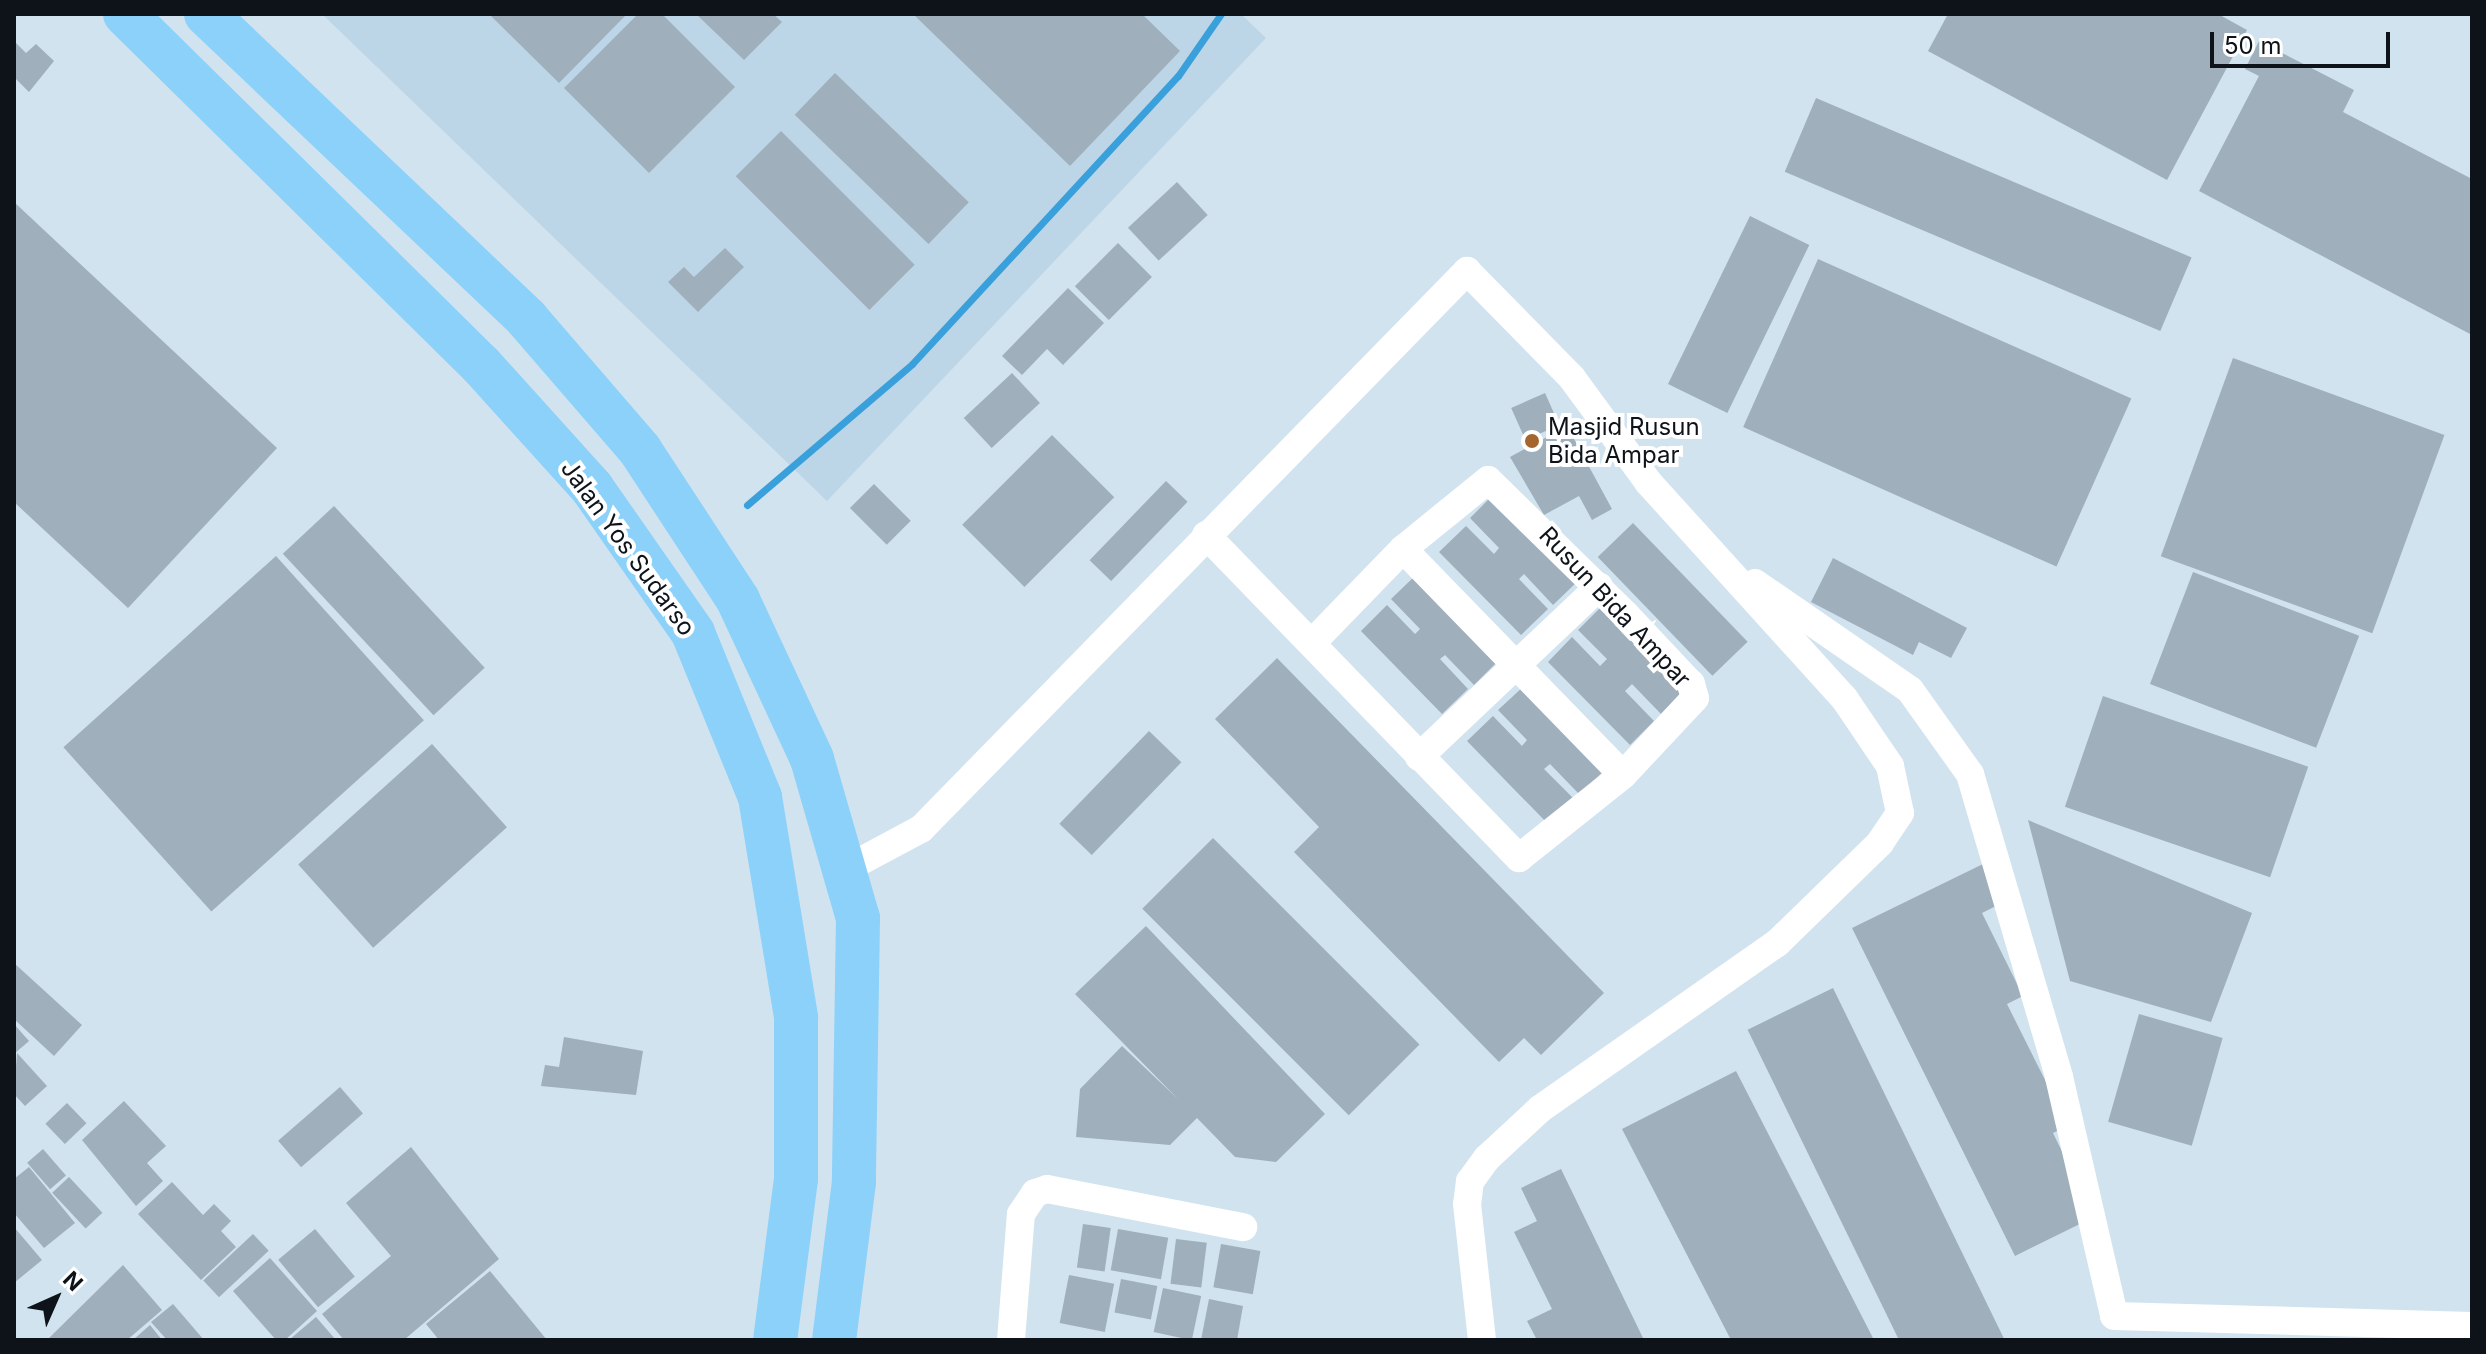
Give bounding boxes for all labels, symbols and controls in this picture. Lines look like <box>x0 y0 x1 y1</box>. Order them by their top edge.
scale bar <box>2214 16 2394 66</box>
text: 50 m <box>2224 31 2282 60</box>
place label: Masjid Rusun Bida Ampar <box>1548 413 1700 469</box>
marker: Masjid Rusun Bida Ampar <box>1523 432 1541 450</box>
street label: Jalan Yos Sudarso <box>555 455 701 641</box>
street label: Rusun Bida Ampar <box>1533 521 1697 693</box>
north arrow <box>16 1258 96 1338</box>
text: N <box>58 1266 88 1296</box>

